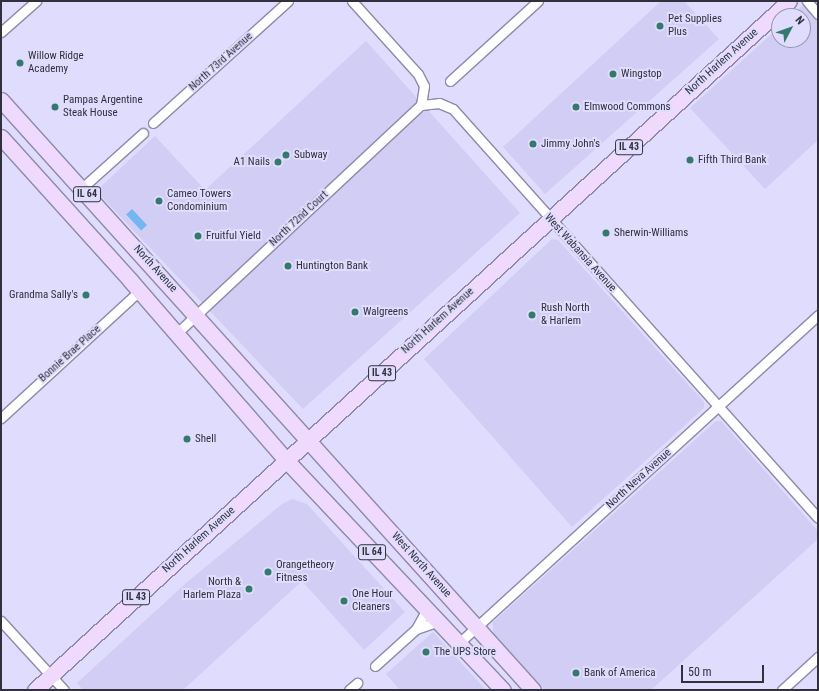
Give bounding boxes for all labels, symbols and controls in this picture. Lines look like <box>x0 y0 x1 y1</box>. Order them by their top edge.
north arrow <box>771 8 811 48</box>
place label: Pet Supplies Plus <box>668 13 722 39</box>
text: N <box>793 14 807 27</box>
marker: Pet Supplies Plus <box>655 21 665 31</box>
street label: North Harlem Avenue <box>683 26 761 98</box>
street label: North 73rd Avenue <box>187 30 255 94</box>
place label: Willow Ridge Academy <box>28 50 84 76</box>
marker: Willow Ridge Academy <box>15 58 25 68</box>
place label: Wingstop <box>621 67 662 81</box>
marker: Wingstop <box>608 69 618 79</box>
place label: Pampas Argentine Steak House <box>63 94 143 120</box>
place label: Elmwood Commons <box>584 100 671 114</box>
marker: Pampas Argentine Steak House <box>50 102 60 112</box>
marker: Elmwood Commons <box>571 102 581 112</box>
place label: Jimmy John's <box>541 137 600 151</box>
marker: Jimmy John's <box>528 139 538 149</box>
road number: IL 43 <box>615 139 643 155</box>
place label: Subway <box>294 148 327 162</box>
marker: Subway <box>281 150 291 160</box>
place label: Fifth Third Bank <box>698 153 767 167</box>
place label: A1 Nails <box>234 155 270 169</box>
marker: Fifth Third Bank <box>685 155 695 165</box>
marker: A1 Nails <box>273 157 283 167</box>
road number: IL 64 <box>73 186 101 202</box>
place label: Cameo Towers Condominium <box>167 188 231 214</box>
street label: North 72nd Court <box>267 189 331 249</box>
marker: Cameo Towers Condominium <box>154 196 164 206</box>
street label: West Wabansia Avenue <box>541 211 619 295</box>
place label: Sherwin-Williams <box>614 226 688 240</box>
marker: Sherwin-Williams <box>601 228 611 238</box>
place label: Fruitful Yield <box>206 229 261 243</box>
marker: Fruitful Yield <box>193 231 203 241</box>
street label: North Avenue <box>130 243 180 295</box>
place label: Huntington Bank <box>296 259 368 273</box>
marker: Huntington Bank <box>283 261 293 271</box>
street label: North Harlem Avenue <box>399 285 477 357</box>
place label: Grandma Sally's <box>9 288 78 302</box>
marker: Grandma Sally's <box>81 290 91 300</box>
place label: Rush North & Harlem <box>541 302 590 328</box>
place label: Walgreens <box>363 305 408 319</box>
marker: Walgreens <box>350 307 360 317</box>
marker: Rush North & Harlem <box>526 309 538 321</box>
street label: Bonnie Brae Place <box>36 323 104 385</box>
road number: IL 43 <box>368 365 396 381</box>
place label: Shell <box>195 432 216 446</box>
marker: Shell <box>182 434 192 444</box>
street label: North Neva Avenue <box>604 446 674 512</box>
street label: North Harlem Avenue <box>160 504 238 576</box>
street label: West North Avenue <box>388 530 454 600</box>
road number: IL 64 <box>358 544 386 560</box>
place label: Orangetheory Fitness <box>276 559 334 585</box>
marker: Orangetheory Fitness <box>263 567 273 577</box>
place label: North & Harlem Plaza <box>183 576 241 602</box>
marker: North & Harlem Plaza <box>244 584 254 594</box>
place label: One Hour Cleaners <box>352 588 393 614</box>
road number: IL 43 <box>122 589 150 605</box>
marker: One Hour Cleaners <box>339 596 349 606</box>
place label: The UPS Store <box>434 645 496 659</box>
marker: The UPS Store <box>421 647 431 657</box>
scale bar <box>683 657 766 683</box>
text: 50 m <box>688 665 712 679</box>
place label: Bank of America <box>584 666 656 680</box>
marker: Bank of America <box>571 668 581 678</box>

